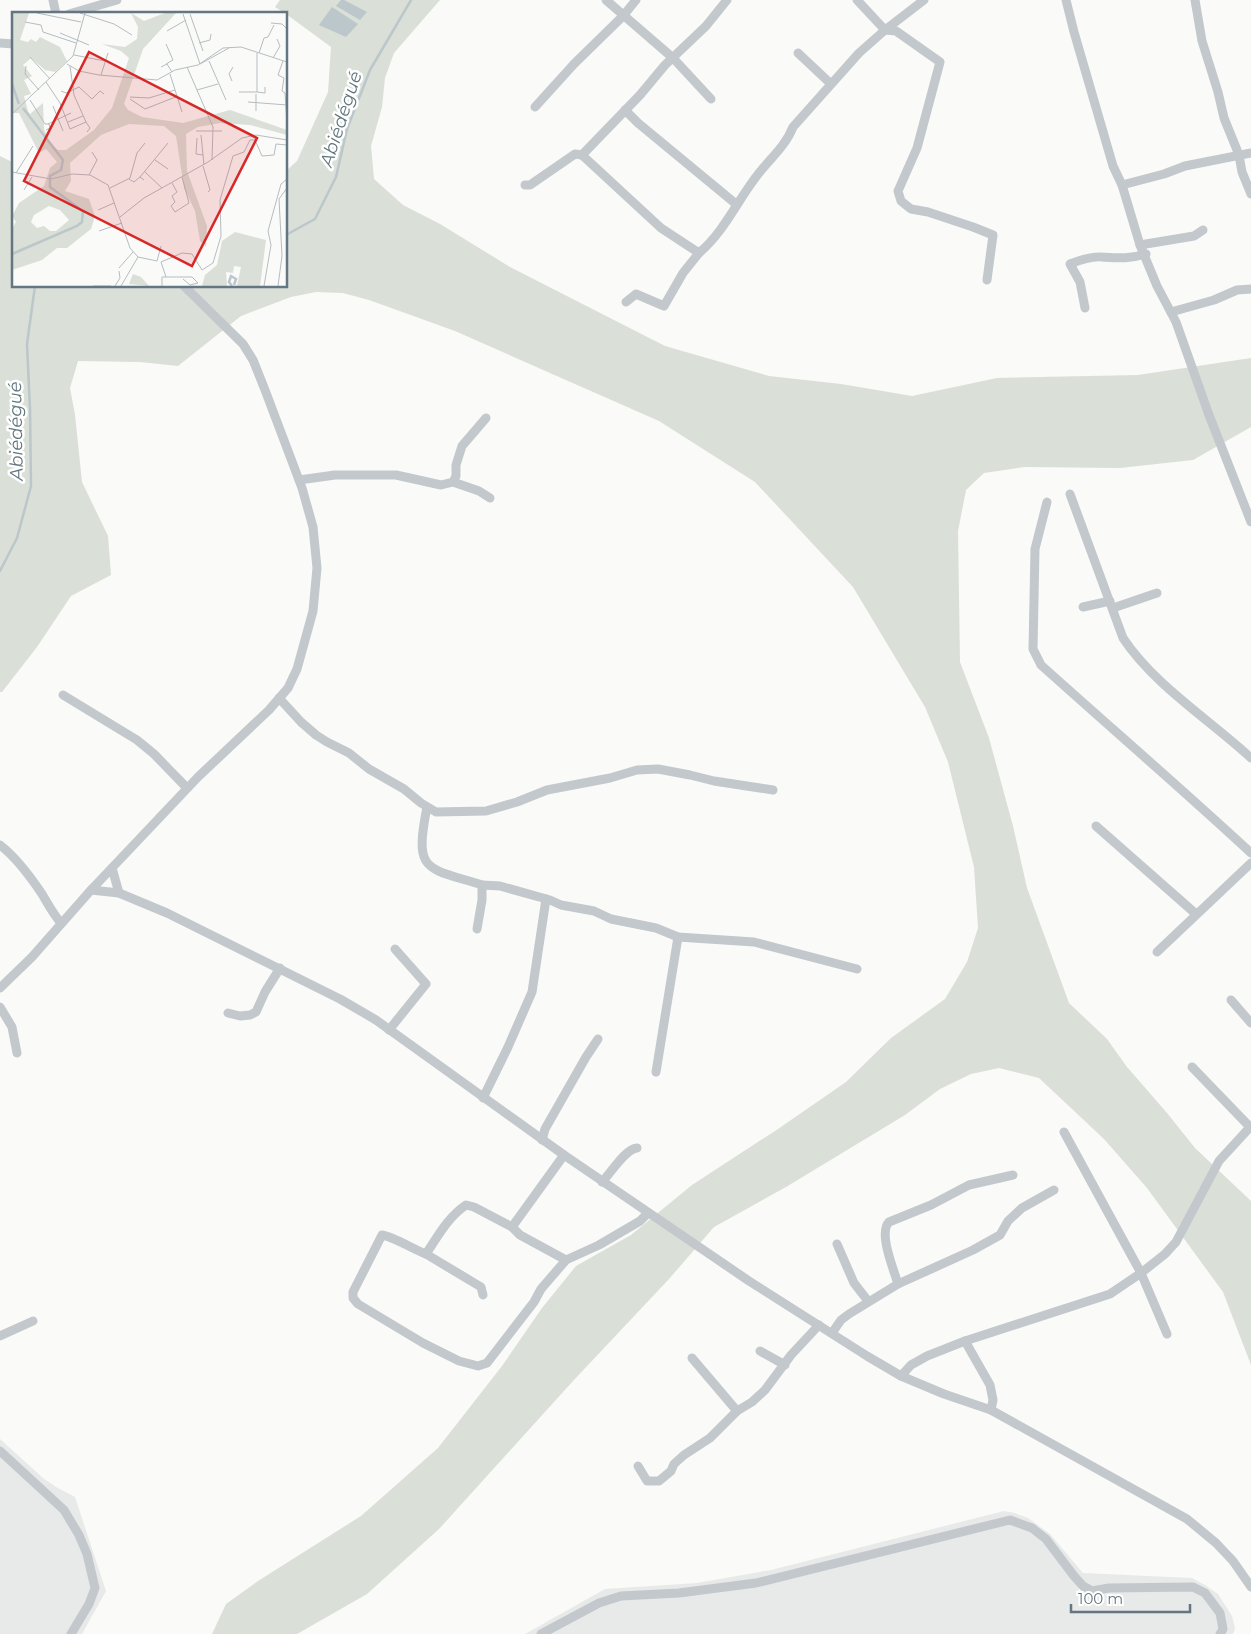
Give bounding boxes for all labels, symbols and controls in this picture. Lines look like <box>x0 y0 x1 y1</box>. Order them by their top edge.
inset map <box>12 12 288 288</box>
water label: Abiédégué <box>315 68 367 171</box>
water label: Abiédégué <box>4 381 28 482</box>
scale bar <box>1071 1582 1190 1614</box>
text: 100 m <box>1078 1589 1123 1608</box>

